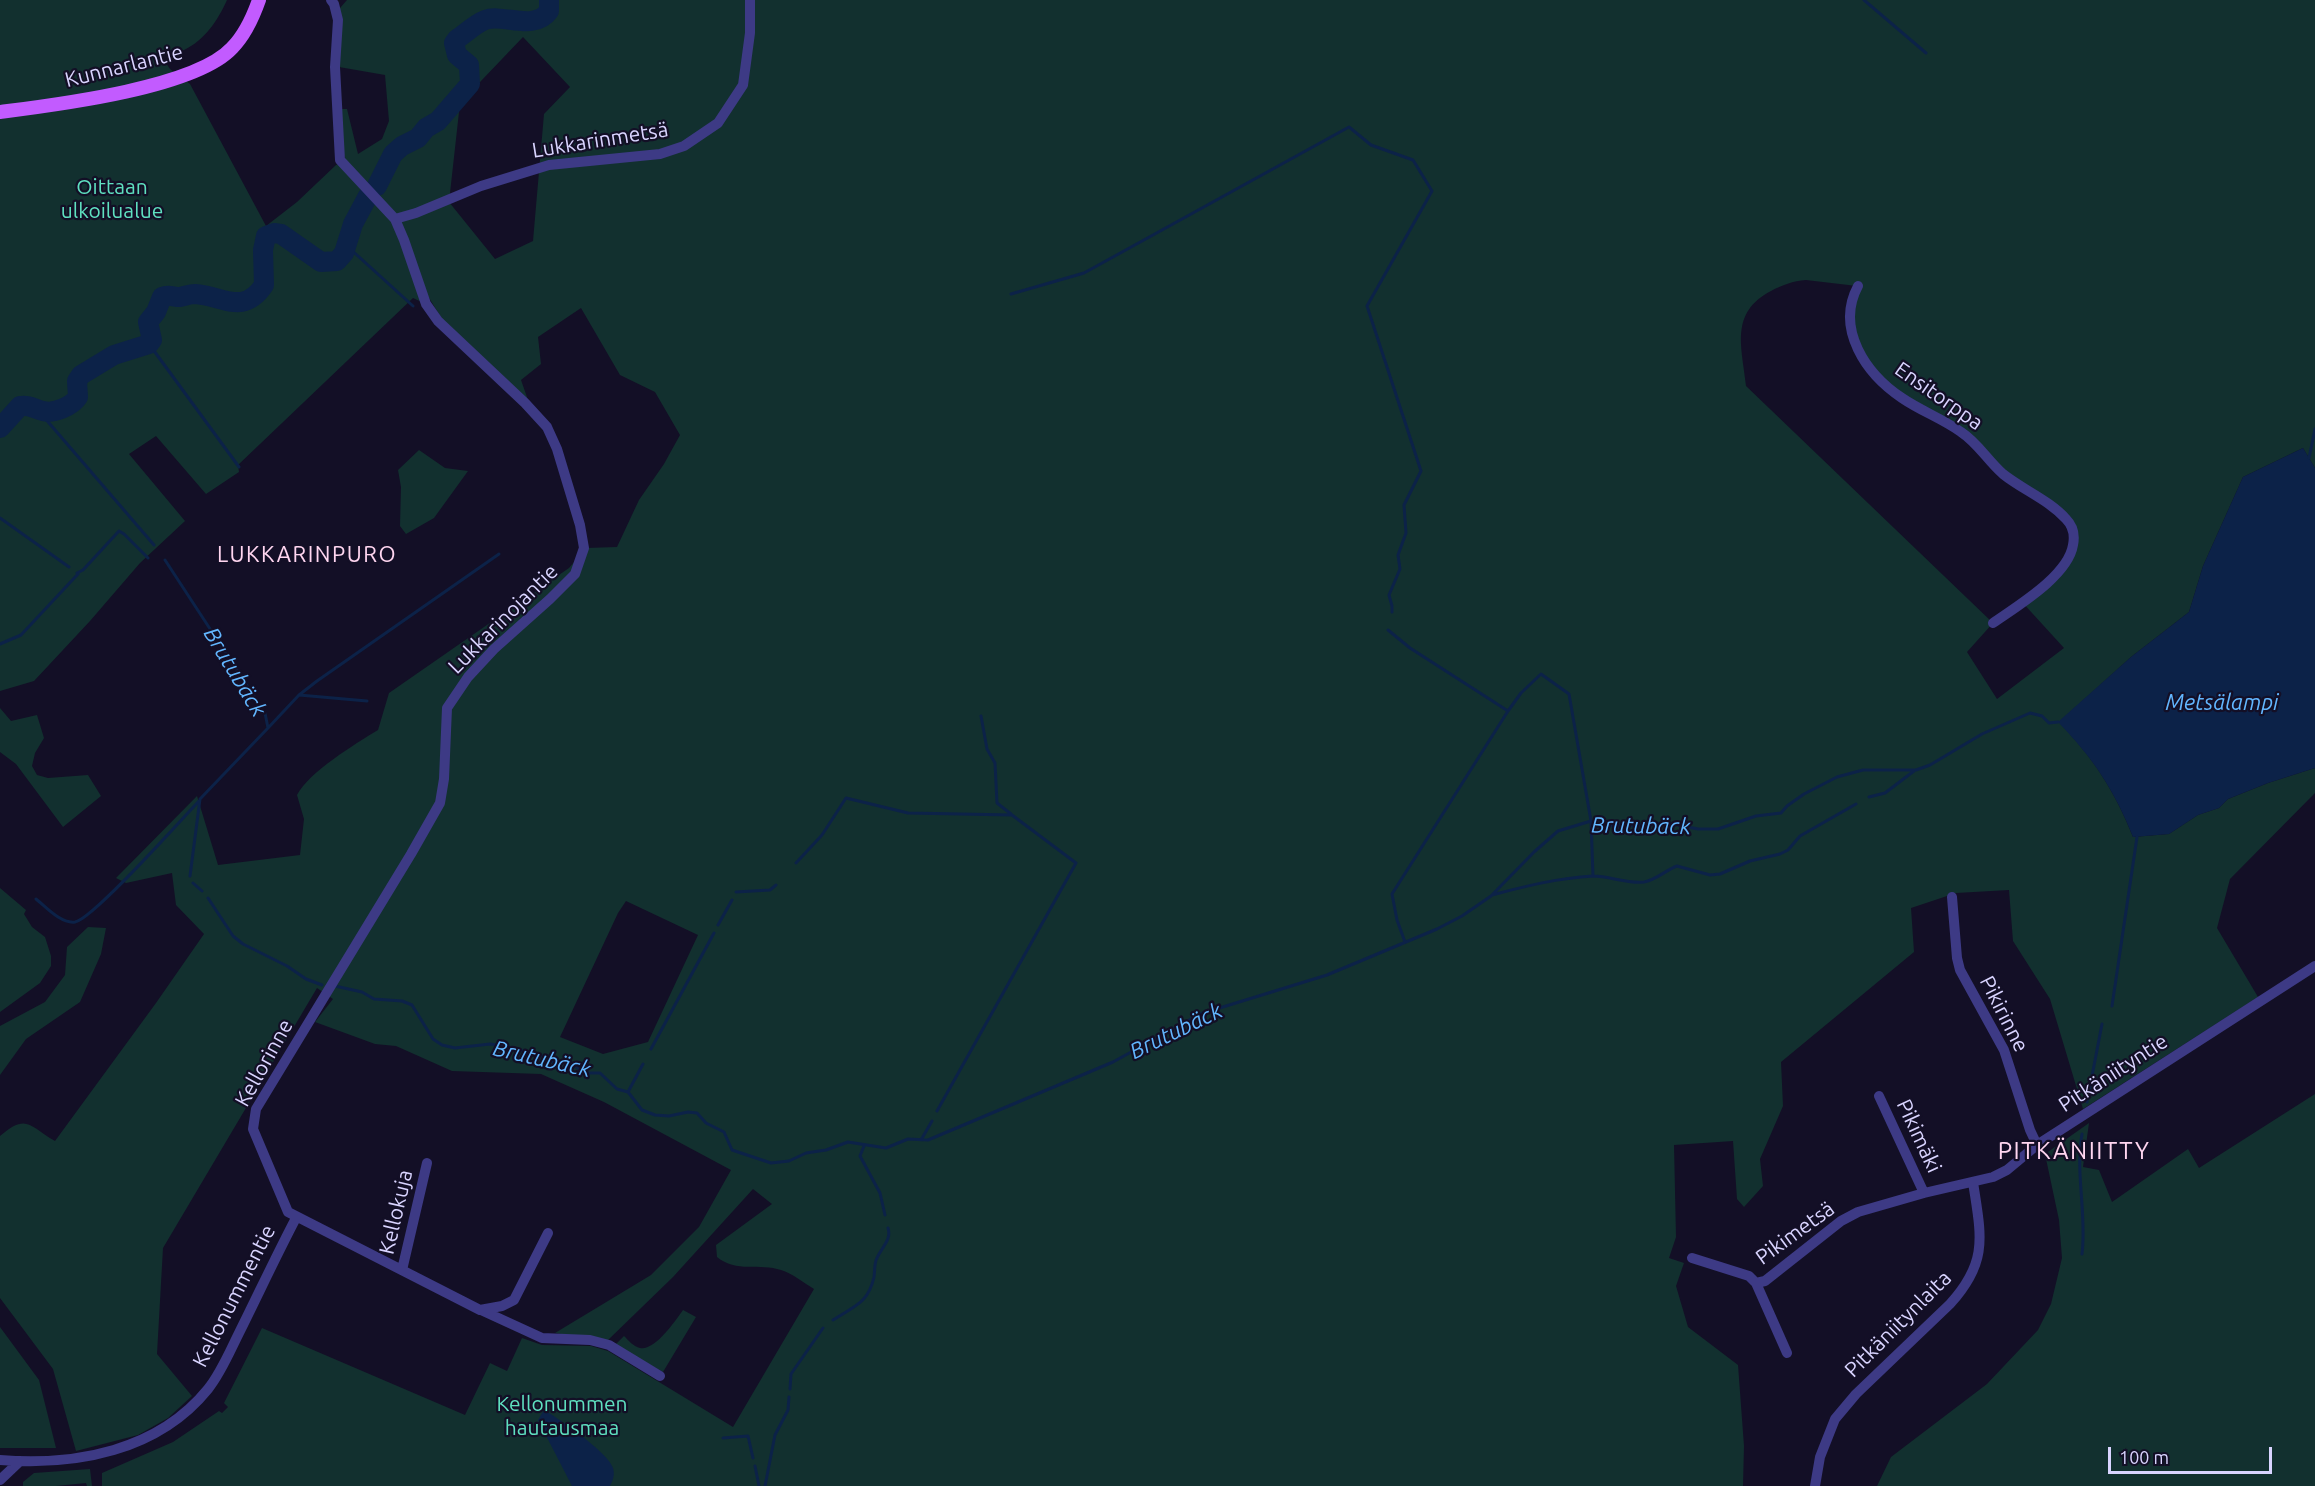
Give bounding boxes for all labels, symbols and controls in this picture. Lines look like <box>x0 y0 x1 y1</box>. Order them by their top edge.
street label: Kunnarlantie <box>62 39 186 93</box>
street label: Lukkarinmetsä <box>530 117 670 163</box>
park label: Oittaan ulkoilualue <box>61 174 163 224</box>
street label: Ensitorppa <box>1890 356 1988 436</box>
district label: LUKKARINPURO <box>217 542 397 568</box>
street label: Lukkarinojantie <box>443 559 563 679</box>
water label: Brutubäck <box>198 622 272 722</box>
water label: Metsälampi <box>2165 690 2279 716</box>
water label: Brutubäck <box>1591 812 1691 840</box>
street label: Pikirinne <box>1974 972 2034 1056</box>
water label: Brutubäck <box>1125 997 1227 1065</box>
street label: Kellorinne <box>230 1015 298 1111</box>
street label: Pitkäniityntie <box>2054 1028 2172 1118</box>
water label: Brutubäck <box>490 1035 594 1083</box>
street label: Pikimäki <box>1891 1095 1947 1177</box>
district label: PITKÄNIITTY <box>1998 1137 2150 1165</box>
street label: Kellokuja <box>374 1167 418 1257</box>
street label: Pikimetsä <box>1751 1196 1839 1270</box>
street label: Kellonummentie <box>187 1221 281 1371</box>
street label: Pitkäniitynlaita <box>1839 1265 1957 1383</box>
park label: Kellonummen hautausmaa <box>496 1391 628 1441</box>
scale bar <box>2111 1435 2274 1473</box>
text: 100 m <box>2119 1447 2169 1467</box>

